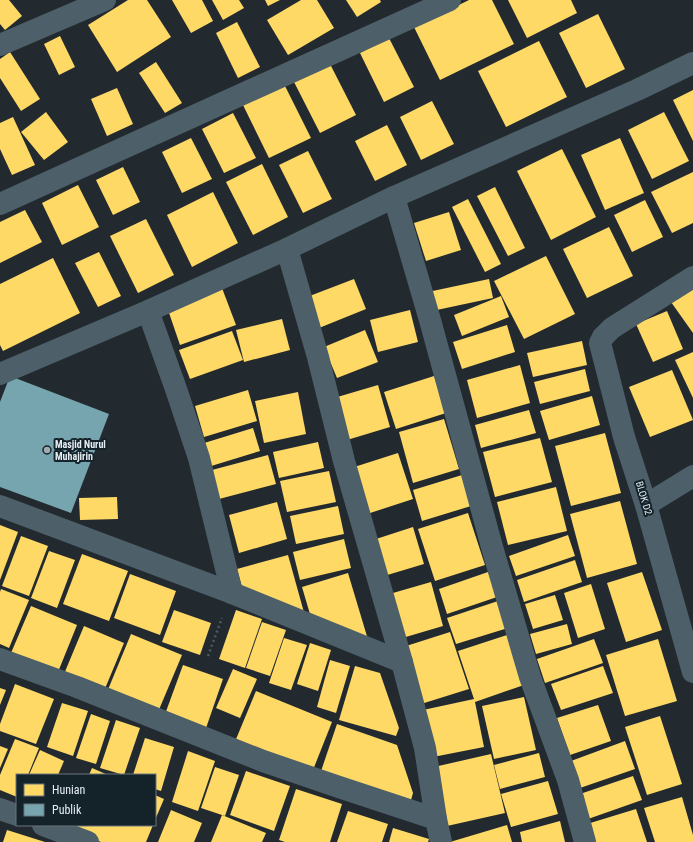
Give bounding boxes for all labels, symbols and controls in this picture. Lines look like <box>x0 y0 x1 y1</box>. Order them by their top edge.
place label: Masjid Nurul Muhajirin <box>55 439 106 462</box>
marker: Masjid Nurul Muhajirin <box>42 445 52 455</box>
street label: BLOK D2 <box>634 480 654 516</box>
legend <box>16 774 156 826</box>
text: Hunian <box>52 783 86 797</box>
text: Publik <box>52 803 82 817</box>

